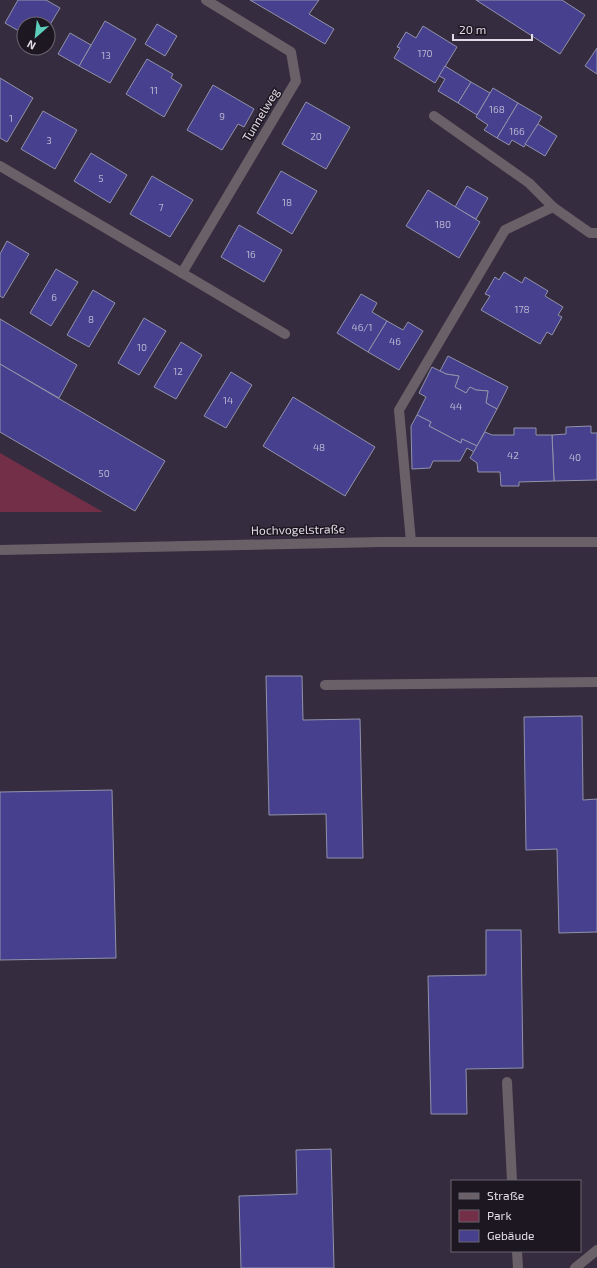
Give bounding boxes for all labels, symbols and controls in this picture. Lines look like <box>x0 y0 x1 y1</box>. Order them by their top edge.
north arrow <box>16 16 56 56</box>
scale bar <box>453 16 532 42</box>
text: 20 m <box>459 22 486 36</box>
text: N <box>24 38 38 53</box>
house number: 170 <box>417 47 433 59</box>
house number: 13 <box>101 49 111 61</box>
house number: 11 <box>150 84 158 96</box>
street label: Tunnelweg <box>239 85 282 144</box>
house number: 168 <box>489 103 505 115</box>
house number: 9 <box>219 110 225 122</box>
house number: 1 <box>9 112 13 124</box>
house number: 166 <box>509 125 525 137</box>
house number: 20 <box>310 130 322 142</box>
house number: 3 <box>46 134 52 146</box>
house number: 5 <box>98 172 104 184</box>
house number: 18 <box>282 196 292 208</box>
house number: 7 <box>158 201 164 213</box>
house number: 180 <box>435 218 451 230</box>
house number: 16 <box>246 248 256 260</box>
house number: 6 <box>51 291 57 303</box>
house number: 178 <box>514 303 530 315</box>
house number: 8 <box>88 313 94 325</box>
house number: 46/1 <box>351 321 373 333</box>
house number: 46 <box>389 335 401 347</box>
house number: 10 <box>137 341 147 353</box>
house number: 12 <box>173 365 183 377</box>
house number: 14 <box>223 394 233 406</box>
house number: 44 <box>450 400 462 412</box>
house number: 48 <box>313 441 325 453</box>
house number: 42 <box>507 449 519 461</box>
house number: 40 <box>569 451 581 463</box>
house number: 50 <box>98 467 110 479</box>
street label: Hochvogelstraße <box>251 521 345 537</box>
legend <box>451 1180 581 1252</box>
text: Straße <box>487 1188 524 1202</box>
text: Park <box>487 1208 512 1222</box>
text: Gebäude <box>487 1228 535 1242</box>

